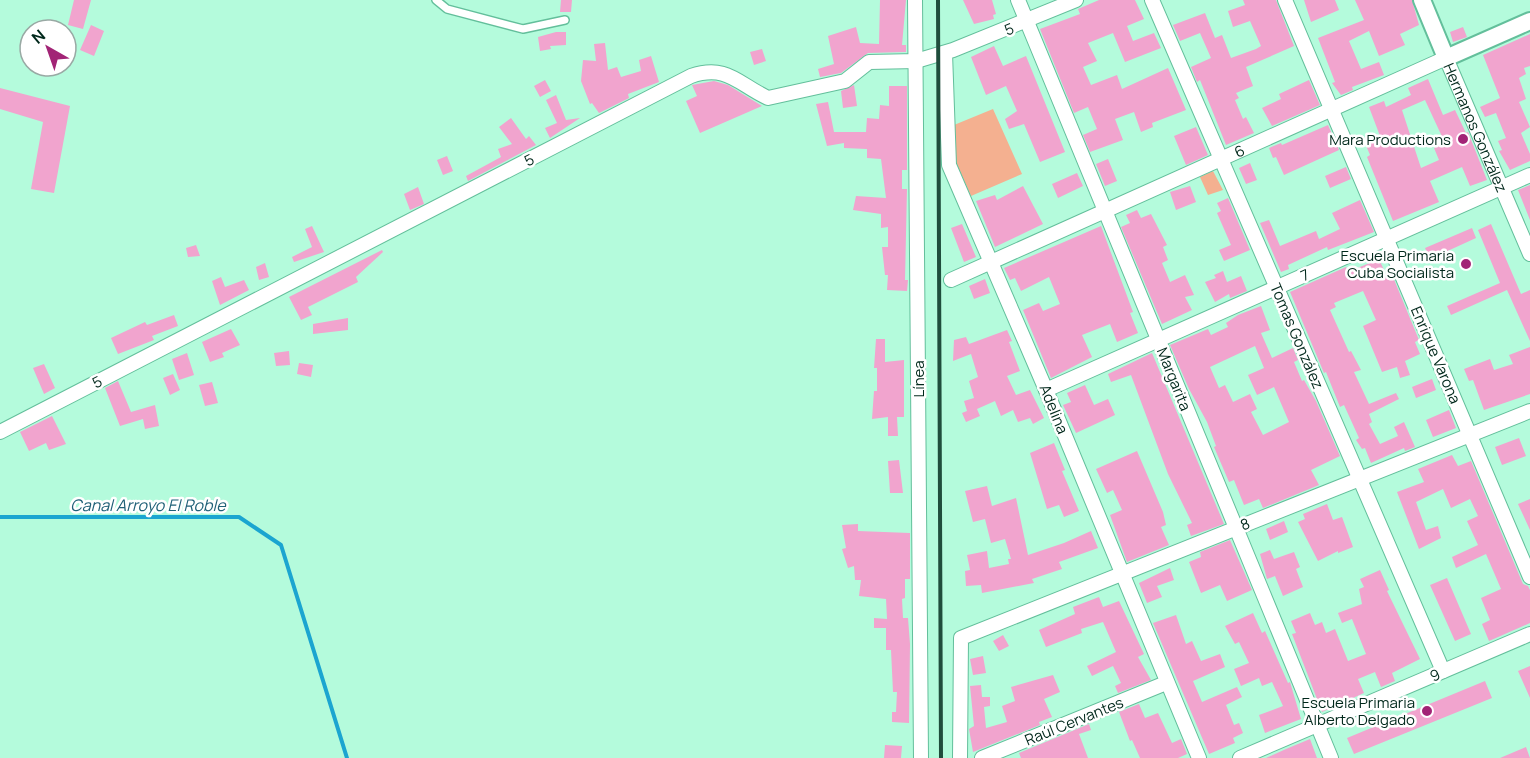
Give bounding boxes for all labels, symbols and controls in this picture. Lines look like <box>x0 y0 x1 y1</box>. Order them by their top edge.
north arrow <box>18 18 78 78</box>
street label: 5 <box>1001 18 1017 40</box>
text: N <box>27 24 50 49</box>
street label: Hermanos González <box>1439 60 1513 195</box>
place label: Mara Productions <box>1329 129 1451 150</box>
marker: Mara Productions <box>1456 132 1470 146</box>
street label: 6 <box>1231 139 1248 162</box>
street label: 5 <box>520 149 538 171</box>
place label: Escuela Primaria Cuba Socialista <box>1340 245 1454 283</box>
marker: Escuela Primaria Cuba Socialista <box>1459 257 1473 271</box>
street label: 7 <box>1297 264 1313 286</box>
street label: Tomas González <box>1265 280 1329 392</box>
street label: Enrique Varona <box>1406 303 1466 407</box>
street label: Margarita <box>1152 344 1196 414</box>
street label: Línea <box>908 361 929 397</box>
street label: 5 <box>88 371 106 393</box>
street label: Adelina <box>1035 381 1073 437</box>
water label: Canal Arroyo El Roble <box>70 494 227 516</box>
street label: 8 <box>1237 513 1253 535</box>
street label: 9 <box>1427 664 1443 686</box>
street label: Raúl Cervantes <box>1021 692 1127 750</box>
place label: Escuela Primaria Alberto Delgado <box>1301 692 1415 730</box>
marker: Escuela Primaria Alberto Delgado <box>1420 704 1434 718</box>

